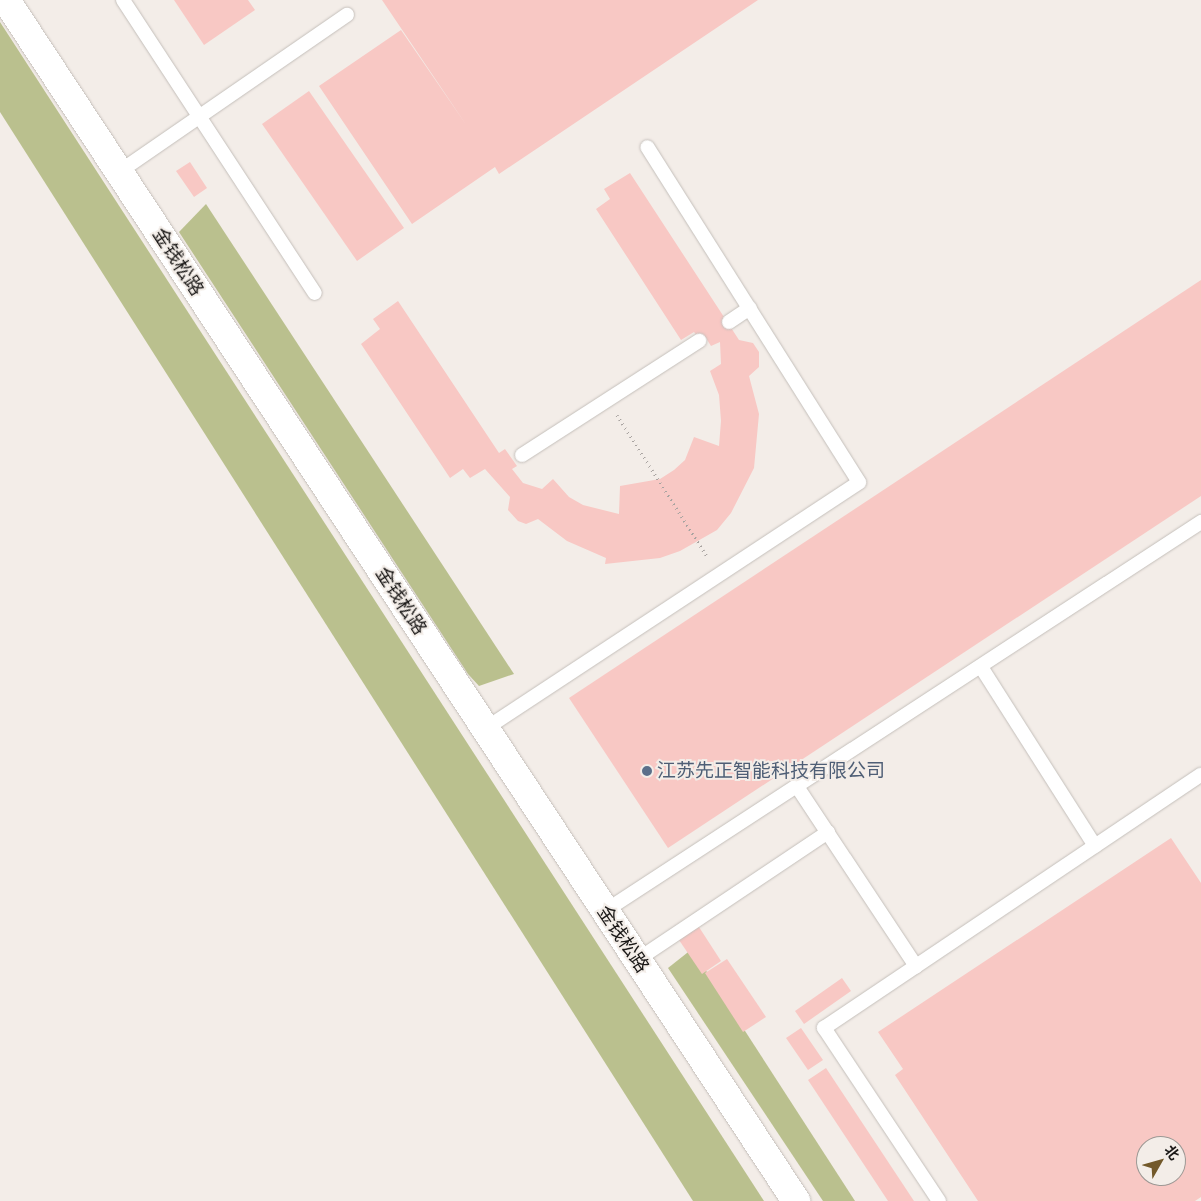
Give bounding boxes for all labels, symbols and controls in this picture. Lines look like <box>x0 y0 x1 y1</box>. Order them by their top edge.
street label: 金钱松路 <box>148 224 208 300</box>
street label: 金钱松路 <box>371 563 431 639</box>
place label: 江苏先正智能科技有限公司 <box>657 760 885 782</box>
marker: 江苏先正智能科技有限公司 <box>641 765 653 777</box>
street label: 金钱松路 <box>592 901 654 977</box>
north arrow <box>1136 1136 1186 1186</box>
text: 北 <box>1161 1141 1183 1163</box>

